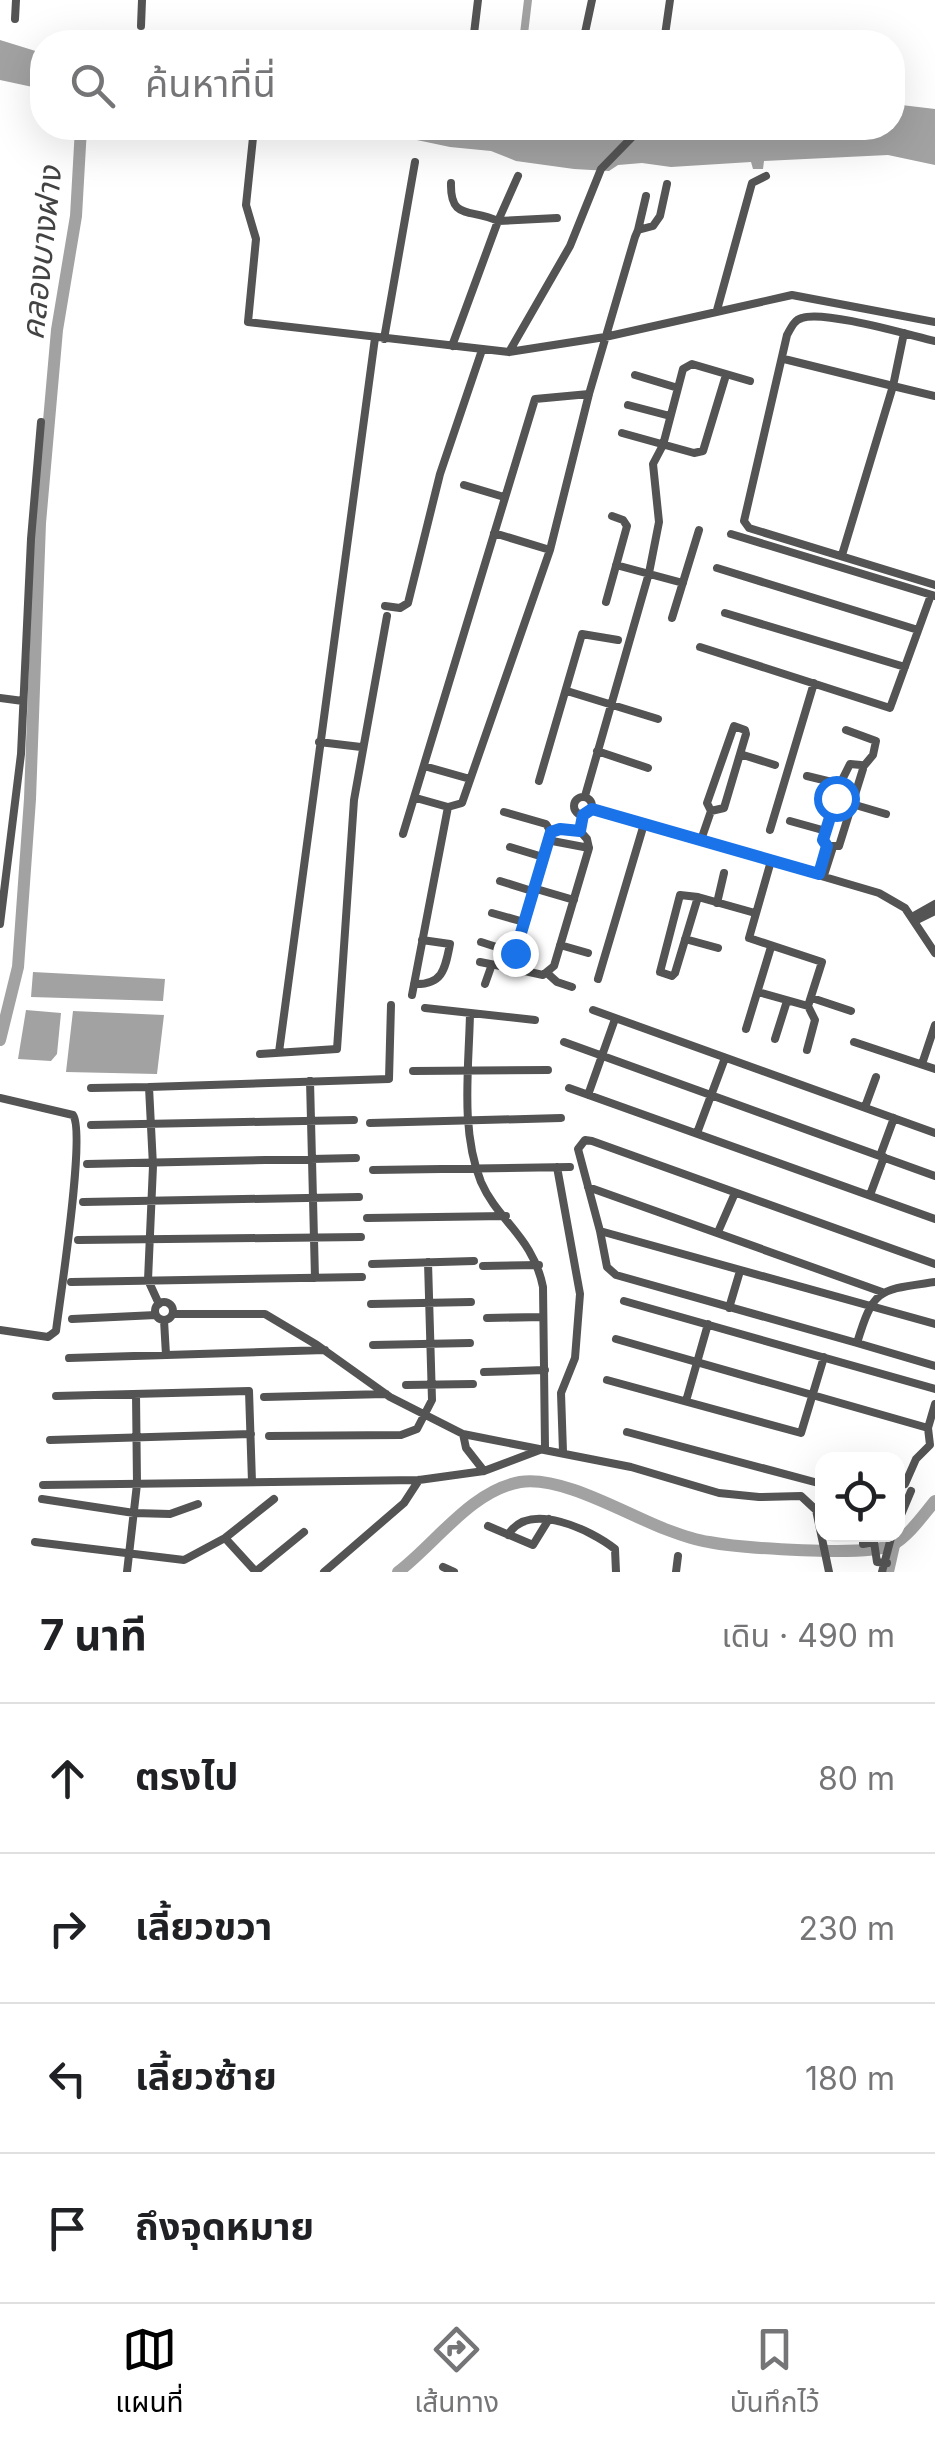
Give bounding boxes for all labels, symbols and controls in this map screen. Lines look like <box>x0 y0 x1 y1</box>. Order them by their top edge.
search box <box>30 30 905 140</box>
icon: search <box>65 58 120 113</box>
text: ค้นหาที่นี่ <box>145 60 276 106</box>
water label: คลองบางฝาง <box>13 163 70 342</box>
route start <box>814 776 860 822</box>
route end <box>493 931 539 977</box>
map controls <box>815 1452 905 1542</box>
button: locate <box>815 1452 905 1542</box>
text: 7 นาที <box>40 1609 147 1660</box>
text: เดิน · 490 m <box>722 1616 895 1655</box>
icon: ahead <box>40 1751 95 1806</box>
text: ตรงไป <box>135 1753 238 1799</box>
text: 80 m <box>818 1759 895 1798</box>
icon: right <box>40 1901 95 1956</box>
text: เลี้ยวขวา <box>135 1903 272 1949</box>
text: 230 m <box>799 1909 895 1948</box>
icon: left <box>40 2051 95 2106</box>
text: เลี้ยวซ้าย <box>135 2053 277 2099</box>
text: 180 m <box>805 2059 895 2098</box>
icon: arrive <box>40 2201 95 2256</box>
text: ถึงจุดหมาย <box>135 2203 314 2249</box>
tab: แผนที่ <box>115 2322 184 2425</box>
tab: เส้นทาง <box>414 2322 499 2425</box>
tab: บันทึกไว้ <box>730 2322 820 2425</box>

